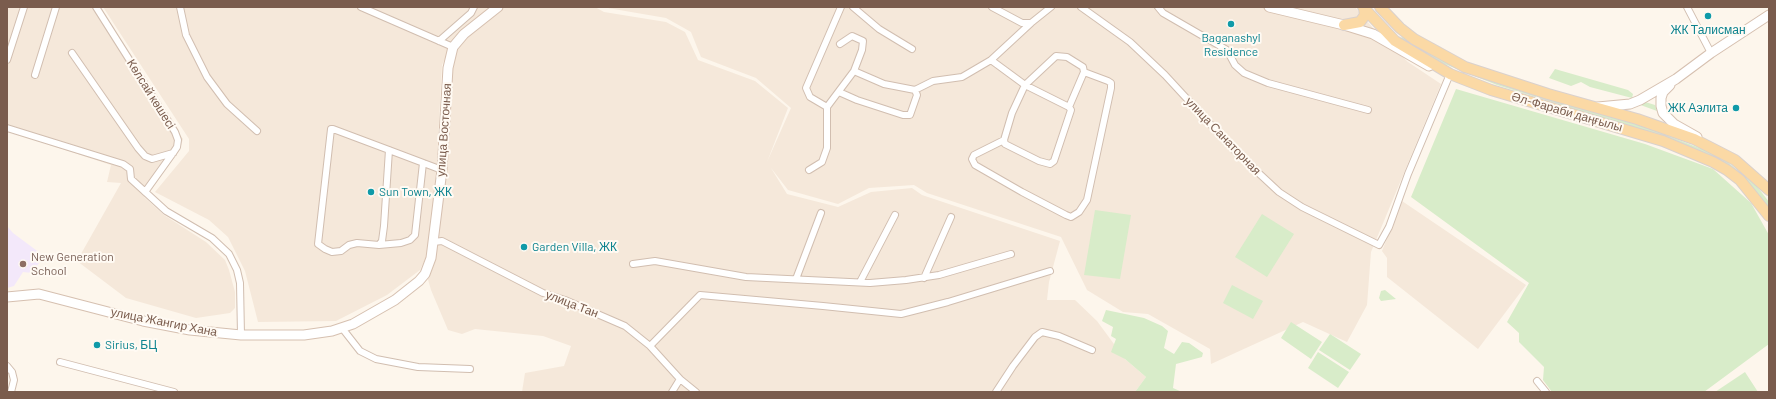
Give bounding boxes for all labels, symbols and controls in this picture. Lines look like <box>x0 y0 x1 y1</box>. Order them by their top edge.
marker: ЖК Талисман <box>1703 11 1713 21</box>
marker: Baganashyl Residence <box>1226 19 1236 29</box>
place label: ЖК Талисман <box>1670 23 1746 37</box>
place label: Baganashyl Residence <box>1201 31 1261 59</box>
street label: Көлсай көшесі <box>124 57 178 131</box>
street label: улица Восточная <box>434 83 454 177</box>
street label: Әл-Фараби даңғылы <box>1510 89 1624 135</box>
street label: улица Санаторная <box>1182 94 1264 178</box>
place label: ЖК Аэлита <box>1668 101 1728 115</box>
marker: ЖК Аэлита <box>1731 103 1741 113</box>
place label: Sun Town, ЖК <box>379 185 452 199</box>
marker: Sun Town, ЖК <box>366 187 376 197</box>
place label: Garden Villa, ЖК <box>532 240 617 254</box>
marker: Garden Villa, ЖК <box>519 242 529 252</box>
place label: New Generation School <box>31 250 114 278</box>
marker: New Generation School <box>18 259 28 269</box>
street label: улица Тан <box>544 287 600 321</box>
street label: улица Жангир Хана <box>110 305 218 339</box>
place label: Sirius, БЦ <box>105 338 157 352</box>
marker: Sirius, БЦ <box>92 340 102 350</box>

